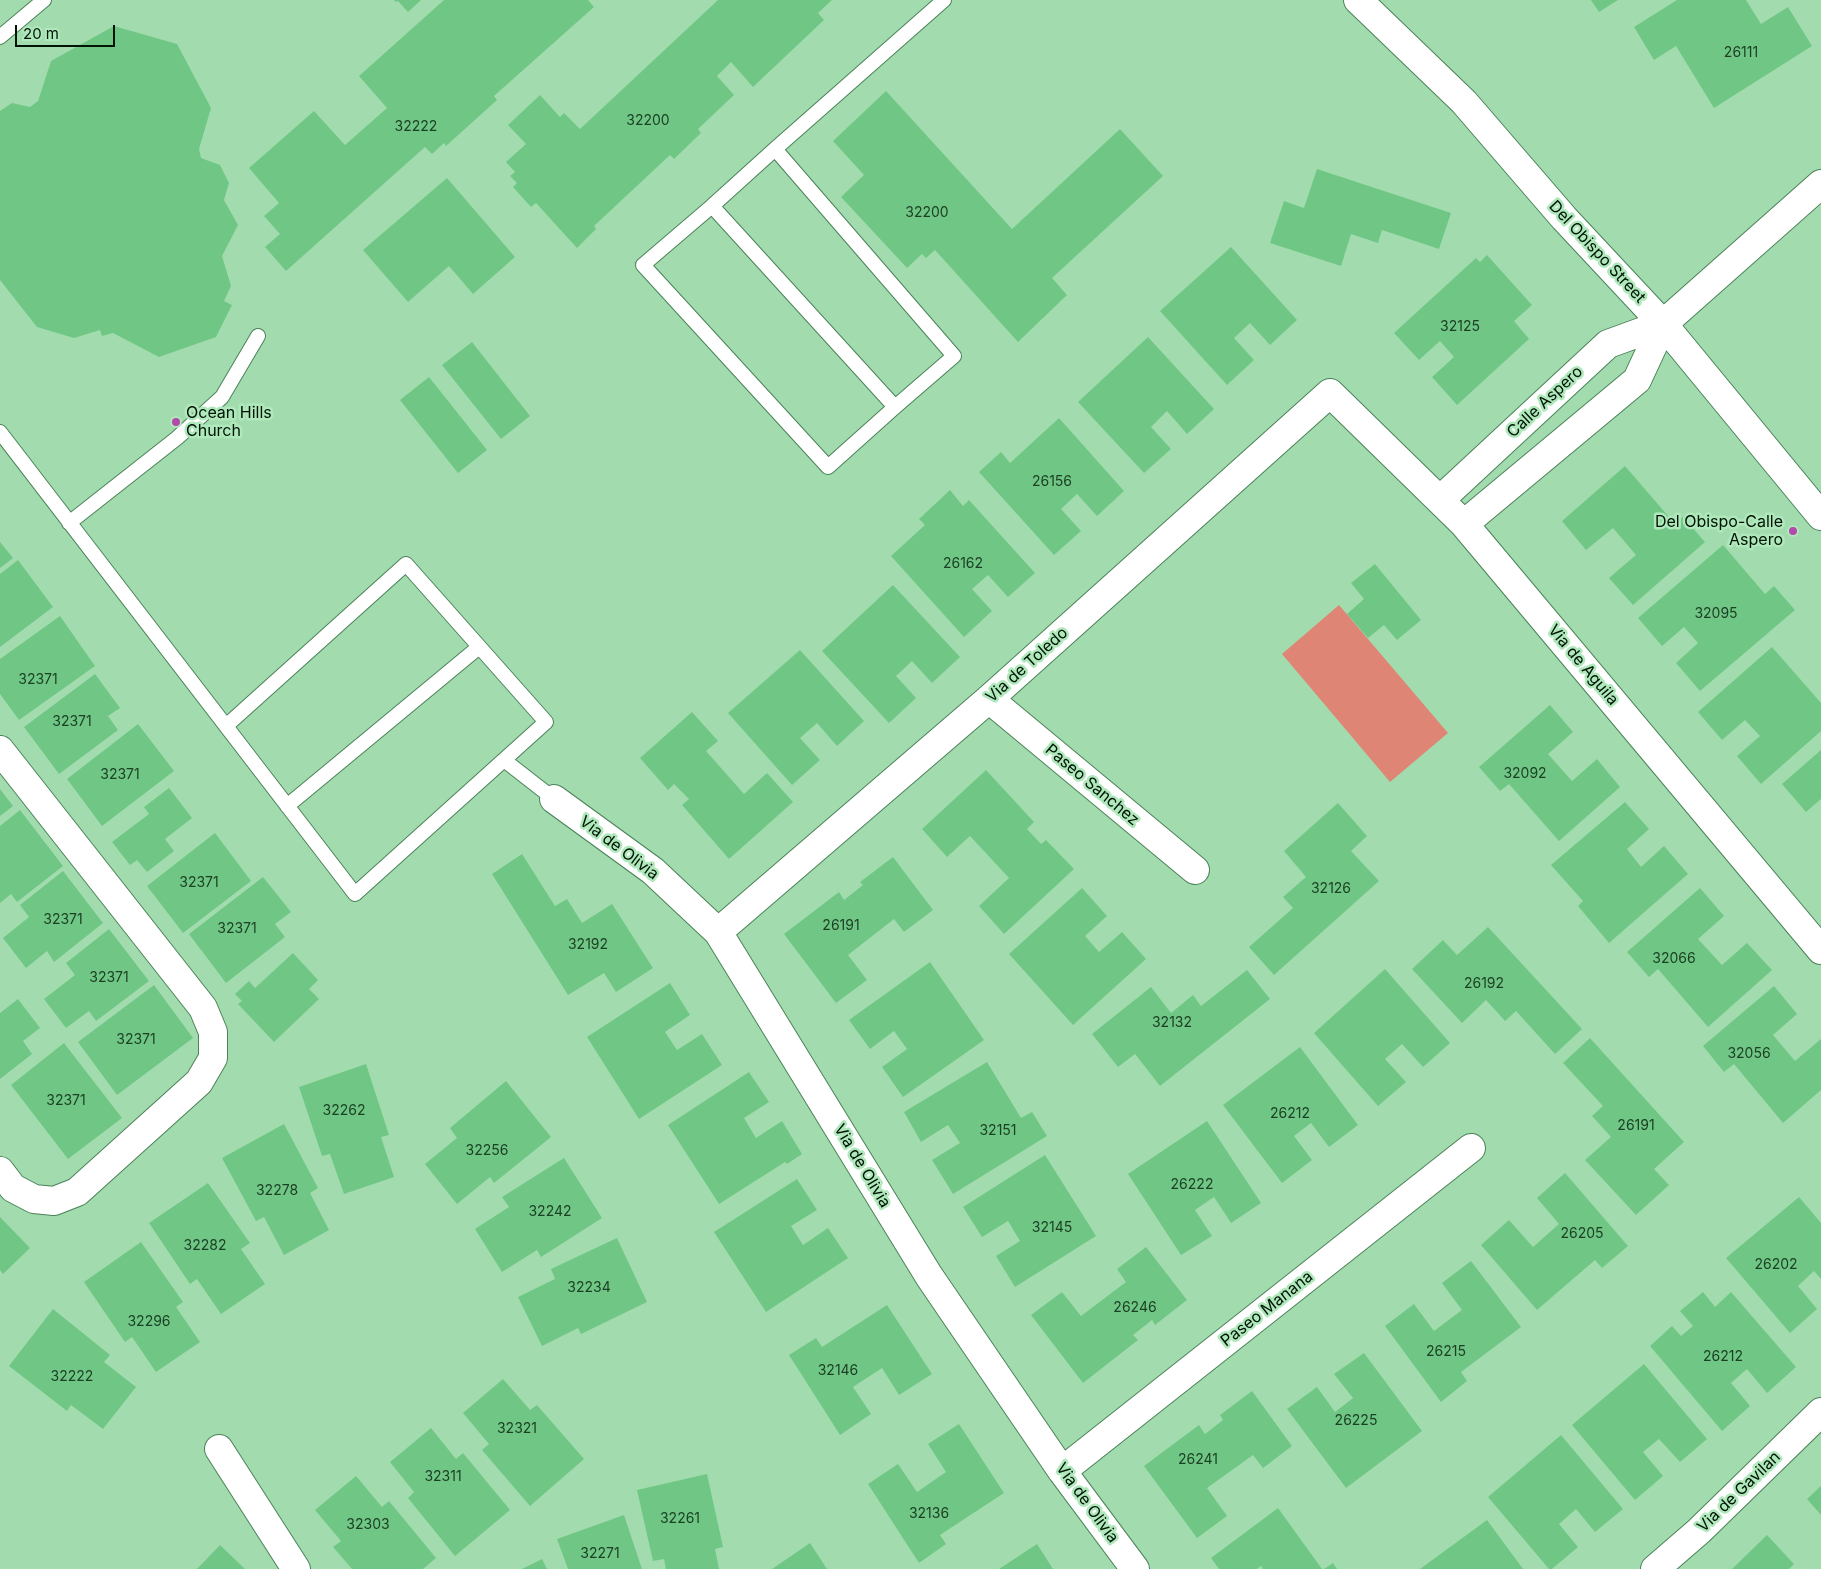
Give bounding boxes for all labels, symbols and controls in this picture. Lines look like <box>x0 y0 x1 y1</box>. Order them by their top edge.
scale bar <box>18 15 118 47</box>
text: 20 m <box>23 24 59 43</box>
house number: 26111 <box>1724 45 1758 61</box>
house number: 32200 <box>626 113 670 129</box>
house number: 32222 <box>395 119 437 135</box>
street label: Del Obispo Street <box>1545 197 1649 307</box>
house number: 32200 <box>905 205 949 221</box>
house number: 32125 <box>1440 319 1480 335</box>
street label: Calle Aspero <box>1503 362 1587 442</box>
place label: Ocean Hills Church <box>186 403 272 441</box>
marker: Ocean Hills Church <box>170 416 182 428</box>
house number: 26156 <box>1032 474 1072 490</box>
place label: Del Obispo-Calle Aspero <box>1655 512 1783 550</box>
marker: Del Obispo-Calle Aspero <box>1787 525 1799 537</box>
house number: 26162 <box>943 556 983 572</box>
house number: 32095 <box>1694 606 1738 622</box>
street label: Via de Aguila <box>1544 621 1622 709</box>
street label: Via de Toledo <box>982 623 1072 707</box>
house number: 32371 <box>18 672 58 688</box>
house number: 32371 <box>52 714 92 730</box>
street label: Paseo Sanchez <box>1041 740 1143 830</box>
house number: 32092 <box>1503 766 1547 782</box>
house number: 32371 <box>100 767 140 783</box>
street label: Via de Olivia <box>576 812 662 884</box>
house number: 32371 <box>179 875 219 891</box>
house number: 32126 <box>1311 881 1351 897</box>
house number: 32371 <box>43 912 83 928</box>
house number: 26191 <box>822 918 860 934</box>
house number: 32371 <box>217 921 257 937</box>
house number: 32192 <box>568 937 608 953</box>
house number: 32066 <box>1652 951 1696 967</box>
house number: 32371 <box>89 970 129 986</box>
house number: 26192 <box>1464 976 1504 992</box>
house number: 32132 <box>1152 1015 1192 1031</box>
house number: 32371 <box>116 1032 156 1048</box>
house number: 32056 <box>1727 1046 1771 1062</box>
house number: 32371 <box>46 1093 86 1109</box>
house number: 32262 <box>323 1103 365 1119</box>
house number: 26212 <box>1270 1106 1310 1122</box>
house number: 26191 <box>1617 1118 1655 1134</box>
street label: Via de Olivia <box>830 1121 894 1211</box>
house number: 32151 <box>979 1123 1017 1139</box>
house number: 32256 <box>466 1143 508 1159</box>
house number: 26222 <box>1171 1177 1213 1193</box>
house number: 32278 <box>256 1183 298 1199</box>
house number: 32242 <box>528 1204 572 1220</box>
house number: 32145 <box>1032 1220 1072 1236</box>
house number: 26205 <box>1560 1226 1604 1242</box>
house number: 32282 <box>184 1238 226 1254</box>
house number: 26202 <box>1754 1257 1798 1273</box>
street label: Paseo Manana <box>1217 1267 1317 1351</box>
house number: 32234 <box>567 1280 611 1296</box>
house number: 26246 <box>1113 1300 1157 1316</box>
house number: 32296 <box>127 1314 171 1330</box>
house number: 26215 <box>1426 1344 1466 1360</box>
house number: 26212 <box>1703 1349 1743 1365</box>
house number: 32146 <box>818 1363 858 1379</box>
house number: 32222 <box>51 1369 93 1385</box>
house number: 26225 <box>1335 1413 1377 1429</box>
house number: 32321 <box>497 1421 537 1437</box>
street label: Via de Gavilan <box>1694 1448 1784 1536</box>
house number: 26241 <box>1178 1452 1218 1468</box>
street label: Via de Olivia <box>1052 1459 1122 1547</box>
house number: 32311 <box>424 1469 462 1485</box>
house number: 32136 <box>909 1506 949 1522</box>
house number: 32261 <box>660 1511 700 1527</box>
house number: 32303 <box>346 1517 390 1533</box>
house number: 32271 <box>580 1546 620 1562</box>

